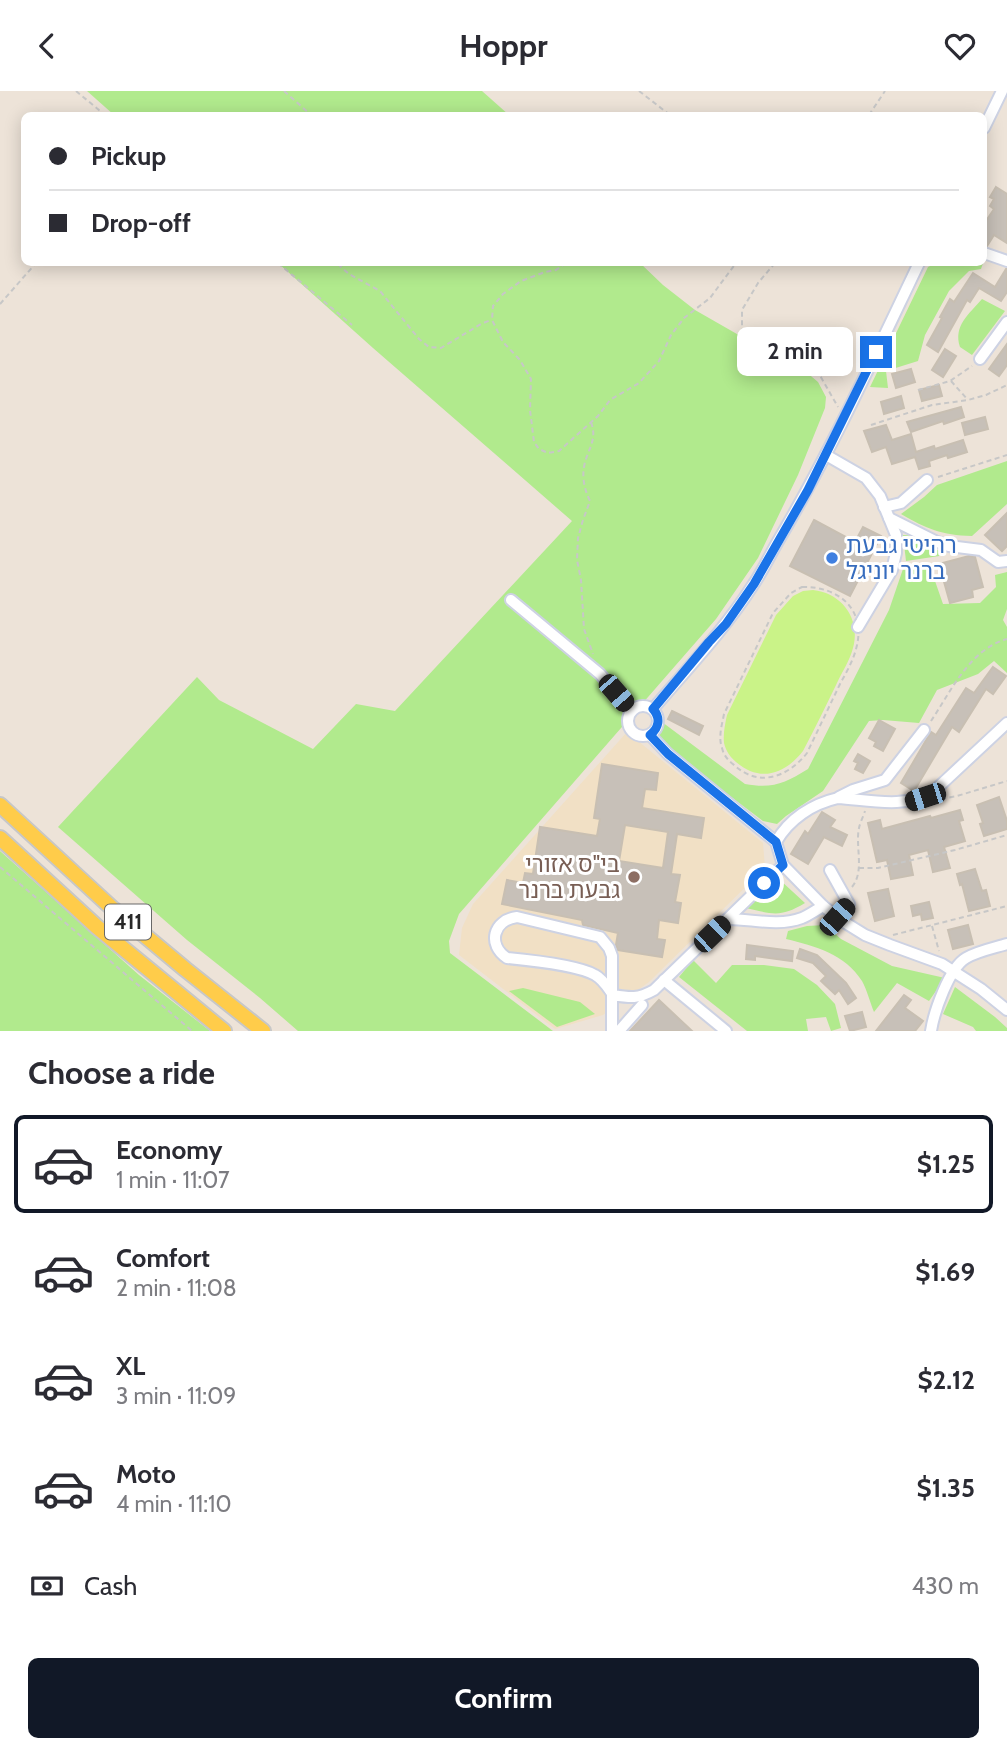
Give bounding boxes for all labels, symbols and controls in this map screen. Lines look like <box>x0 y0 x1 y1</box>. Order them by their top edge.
text: Hoppr <box>459 26 548 65</box>
icon: back <box>28 27 66 65</box>
icon: heart <box>941 27 979 65</box>
text: Pickup <box>91 140 166 172</box>
text: Drop-off <box>91 207 191 239</box>
callout: 2 min <box>736 327 852 377</box>
route end <box>860 336 892 368</box>
text: 2 min <box>767 337 823 365</box>
place label: רהיטי גבעת ברנר יוניגל <box>846 531 957 585</box>
marker: רהיטי גבעת ברנר יוניגל <box>824 550 840 566</box>
car <box>595 670 638 716</box>
car <box>902 781 949 813</box>
place label: בי"ס אזורי גבעת ברנר <box>518 850 620 904</box>
route start <box>748 867 780 899</box>
marker: בי"ס אזורי גבעת ברנר <box>626 869 642 885</box>
car <box>816 894 859 940</box>
road number: 411 <box>105 905 151 939</box>
car <box>690 912 735 956</box>
text: Choose a ride <box>28 1053 215 1092</box>
icon: car <box>32 1133 95 1196</box>
text: Economy <box>116 1134 222 1166</box>
text: $1.25 <box>917 1148 975 1180</box>
text: 1 min · 11:07 <box>116 1166 230 1194</box>
icon: car <box>32 1241 95 1304</box>
text: Comfort <box>116 1242 210 1274</box>
text: $1.69 <box>915 1256 975 1288</box>
text: 2 min · 11:08 <box>116 1274 237 1302</box>
icon: car <box>32 1349 95 1412</box>
text: XL <box>116 1350 145 1382</box>
text: $2.12 <box>918 1364 975 1396</box>
text: 3 min · 11:09 <box>116 1382 236 1410</box>
icon: car <box>32 1457 95 1520</box>
text: Moto <box>116 1458 176 1490</box>
text: $1.35 <box>917 1472 975 1504</box>
text: 4 min · 11:10 <box>116 1490 232 1518</box>
icon: cash <box>28 1567 66 1605</box>
text: Cash <box>84 1570 137 1602</box>
text: 430 m <box>912 1572 979 1600</box>
button: Confirm <box>28 1658 979 1738</box>

